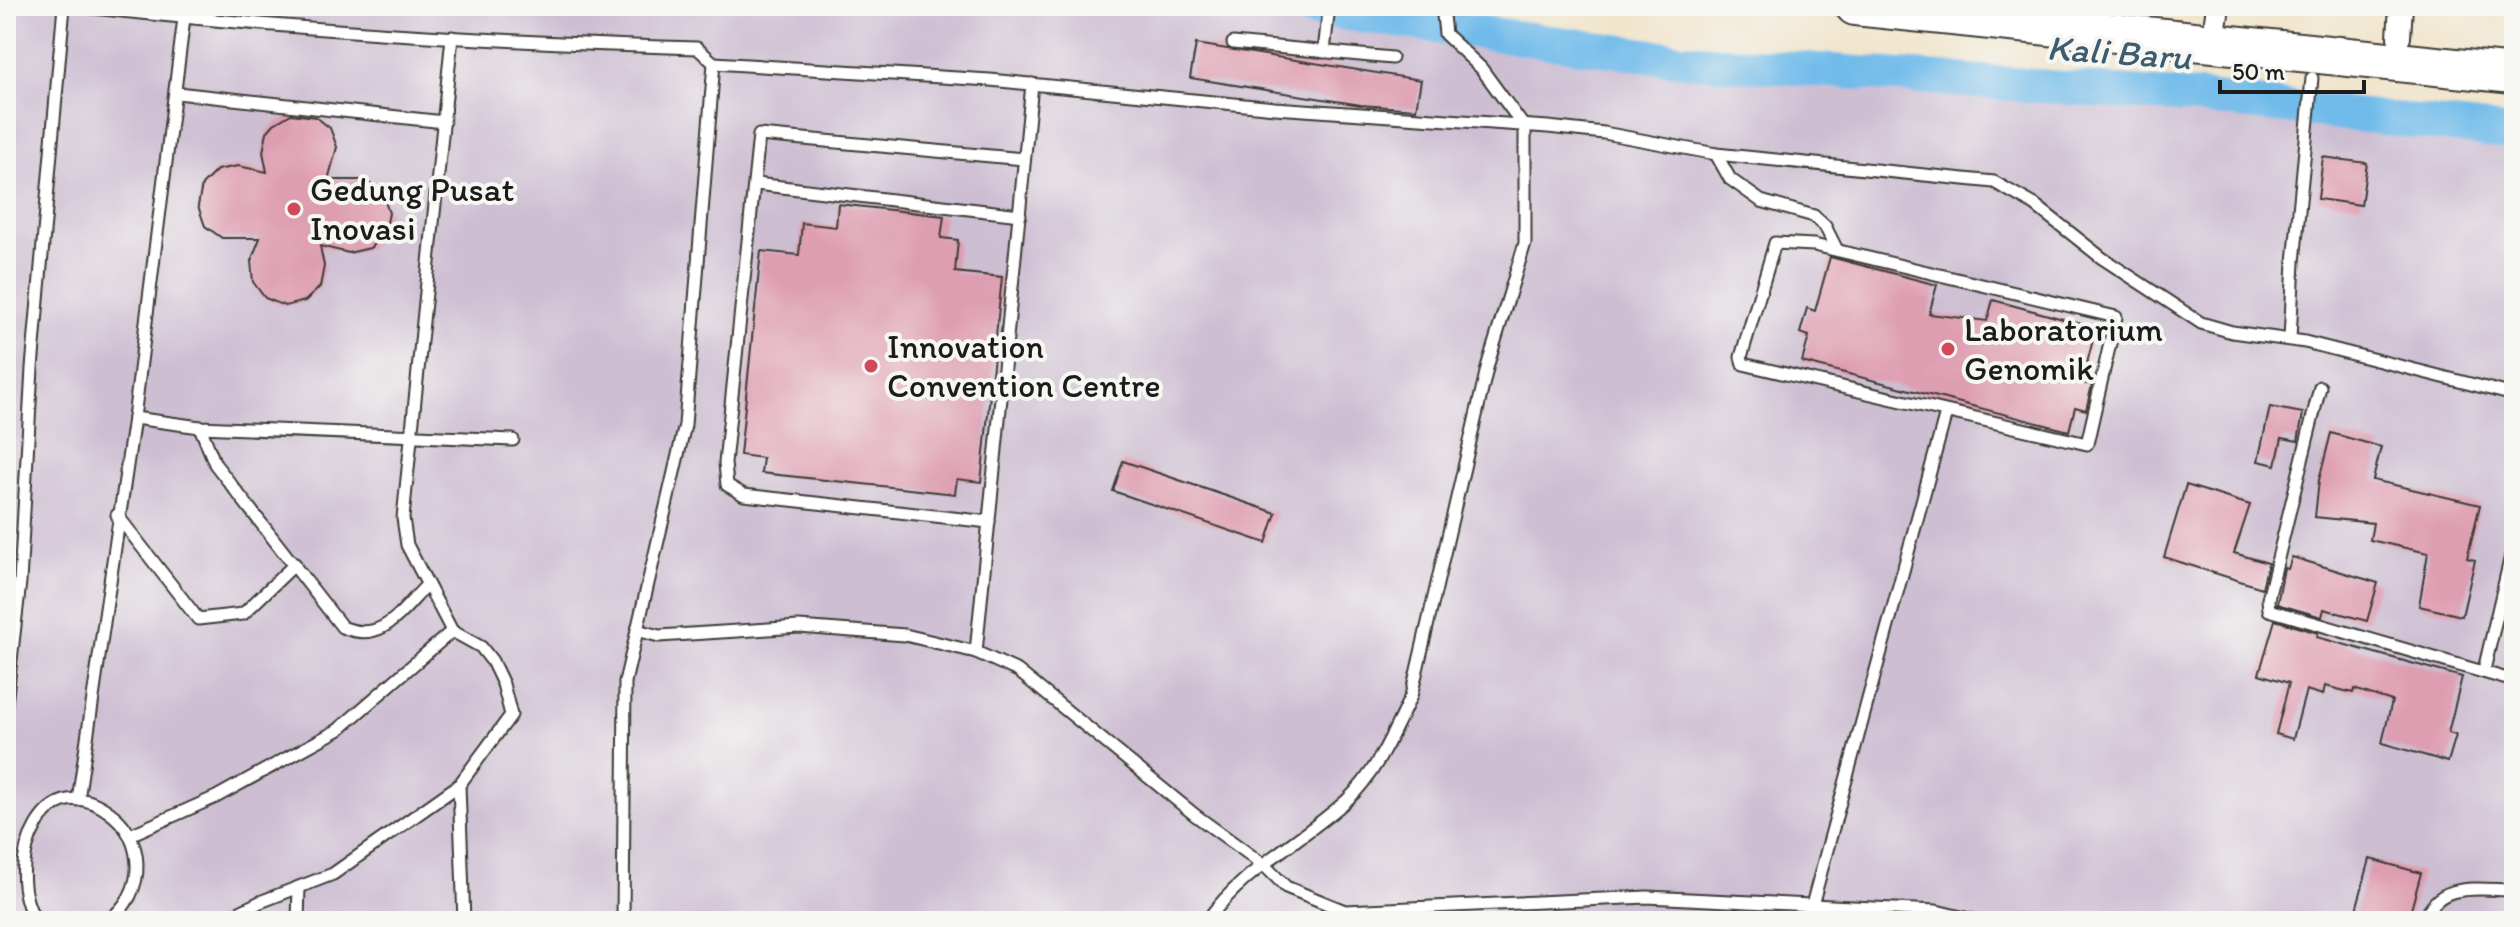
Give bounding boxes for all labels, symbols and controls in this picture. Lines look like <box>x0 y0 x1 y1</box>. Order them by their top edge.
water label: Kali Baru <box>2046 26 2193 79</box>
scale bar <box>2220 44 2364 94</box>
text: 50 m <box>2232 57 2285 86</box>
place label: Gedung Pusat Inovasi <box>310 169 514 249</box>
marker: Gedung Pusat Inovasi <box>285 200 303 218</box>
place label: Laboratorium Genomik <box>1964 309 2163 389</box>
place label: Innovation Convention Centre <box>887 326 1161 406</box>
marker: Laboratorium Genomik <box>1939 340 1957 358</box>
marker: Innovation Convention Centre <box>862 357 880 375</box>

